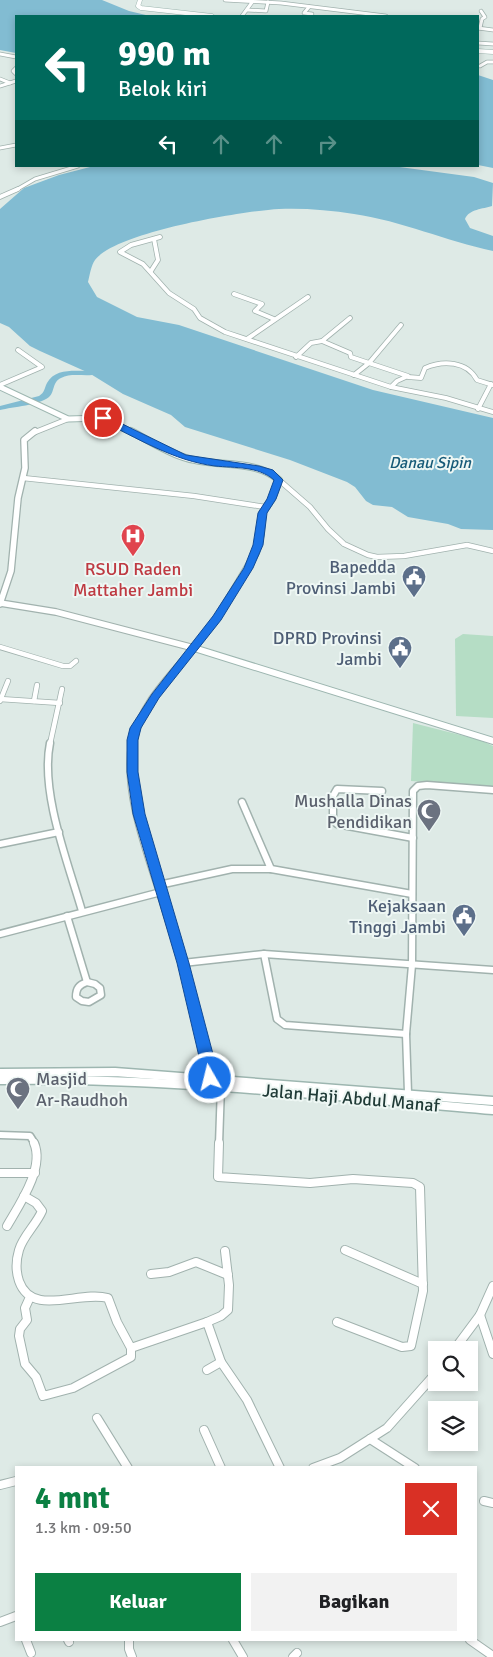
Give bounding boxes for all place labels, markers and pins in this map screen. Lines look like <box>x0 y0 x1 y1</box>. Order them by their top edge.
pin <box>82 397 124 439</box>
hospital icon: RSUD Raden Mattaher Jambi <box>120 523 146 557</box>
place label: Bapedda Provinsi Jambi <box>286 556 396 599</box>
place label: RSUD Raden Mattaher Jambi <box>73 558 193 601</box>
public building icon: Bapedda Provinsi Jambi <box>401 564 427 598</box>
place label: DPRD Provinsi Jambi <box>273 627 382 670</box>
public building icon: DPRD Provinsi Jambi <box>387 635 413 669</box>
place label: Mushalla Dinas Pendidikan <box>294 790 412 833</box>
mosque icon: Mushalla Dinas Pendidikan <box>416 798 442 832</box>
place label: Kejaksaan Tinggi Jambi <box>349 895 446 938</box>
public building icon: Kejaksaan Tinggi Jambi <box>451 903 477 937</box>
place label: Masjid Ar-Raudhoh <box>36 1068 128 1111</box>
mosque icon: Masjid Ar-Raudhoh <box>5 1076 31 1110</box>

